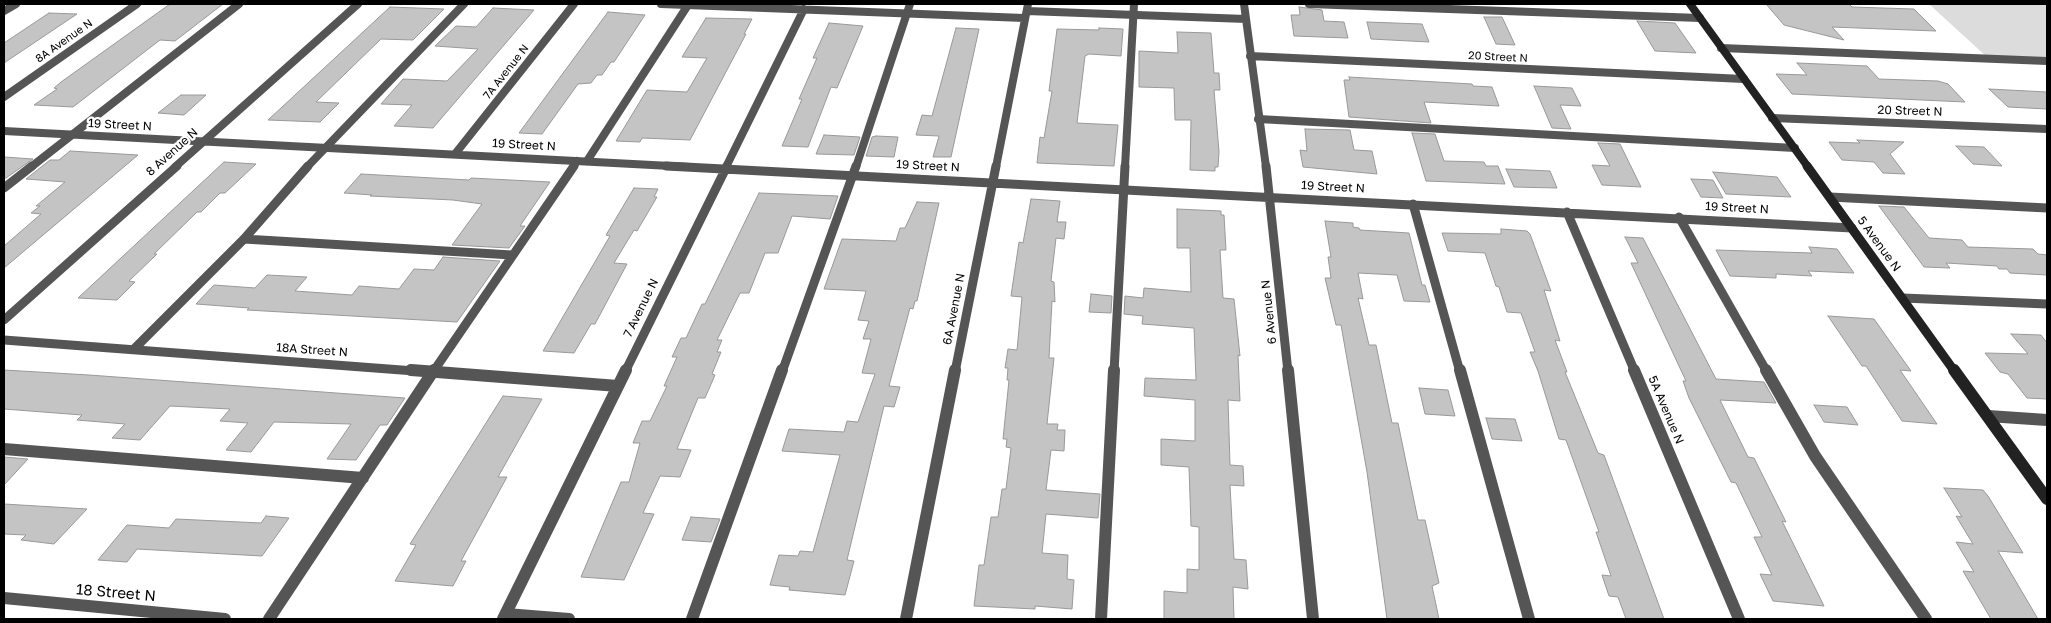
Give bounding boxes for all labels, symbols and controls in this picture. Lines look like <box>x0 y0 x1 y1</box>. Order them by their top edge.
street label: 8A Avenue N <box>33 16 95 66</box>
street label: 7A Avenue N <box>481 42 531 102</box>
street label: 20 Street N <box>1468 49 1528 65</box>
street label: 20 Street N <box>1877 103 1943 119</box>
street label: 19 Street N <box>88 116 152 134</box>
street label: 8 Avenue N <box>143 125 201 179</box>
street label: 19 Street N <box>492 136 556 154</box>
street label: 19 Street N <box>896 157 960 175</box>
street label: 19 Street N <box>1301 178 1365 196</box>
street label: 19 Street N <box>1705 199 1769 217</box>
street label: 5 Avenue N <box>1854 214 1904 274</box>
street label: 6A Avenue N <box>940 272 968 346</box>
street label: 7 Avenue N <box>621 276 661 340</box>
street label: 6 Avenue N <box>1258 279 1280 345</box>
street label: 18A Street N <box>276 340 348 360</box>
street label: 5A Avenue N <box>1645 374 1687 446</box>
street label: 18 Street N <box>76 581 156 605</box>

